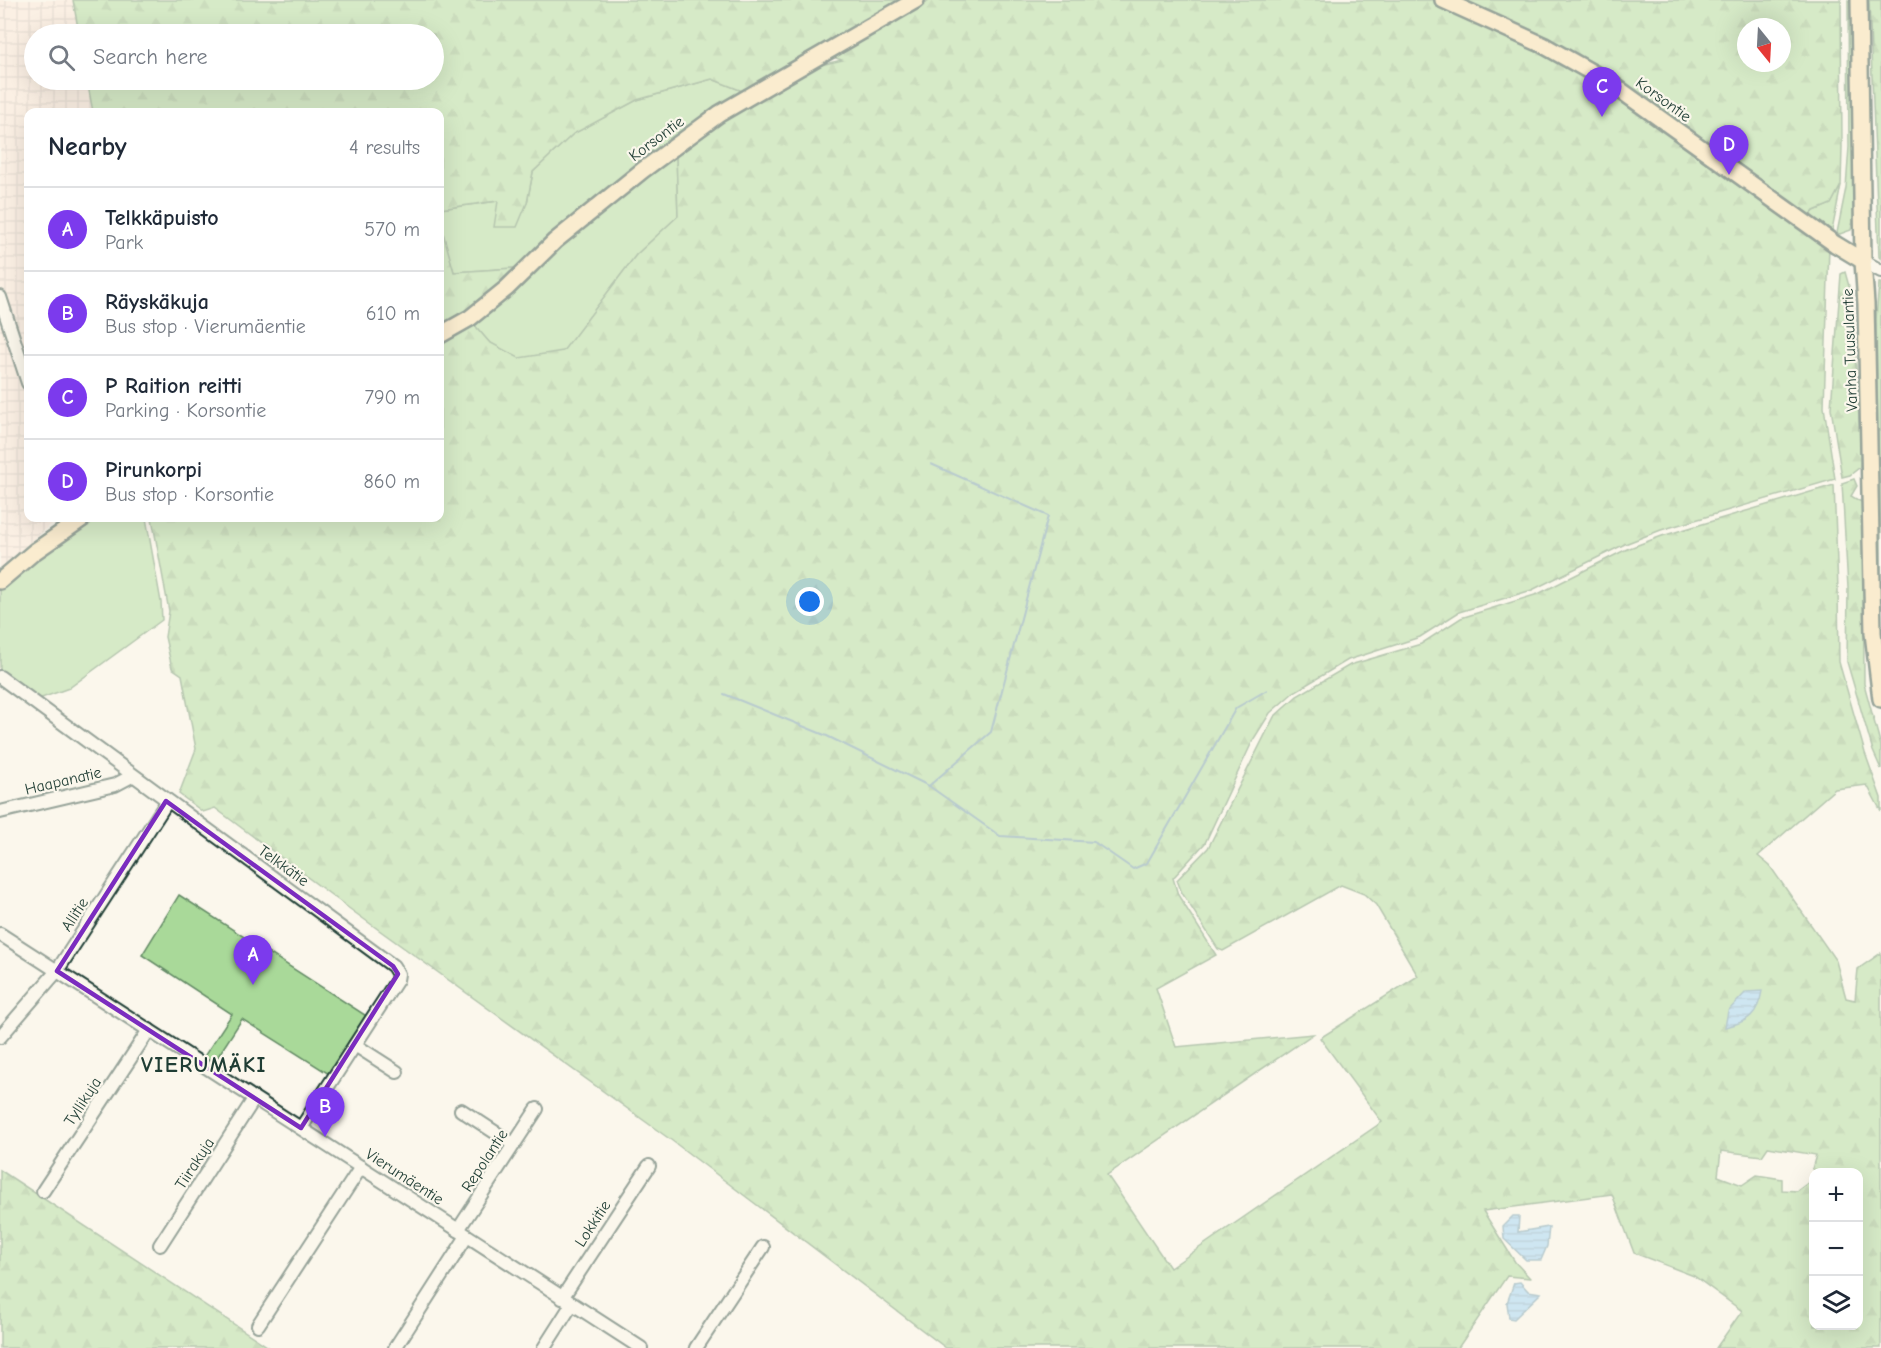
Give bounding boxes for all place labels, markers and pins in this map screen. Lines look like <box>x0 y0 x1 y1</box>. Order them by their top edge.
pin: C <box>1582 68 1622 117</box>
pin: D <box>1710 126 1748 175</box>
pin: A <box>234 936 272 985</box>
pin: B <box>306 1088 344 1137</box>

